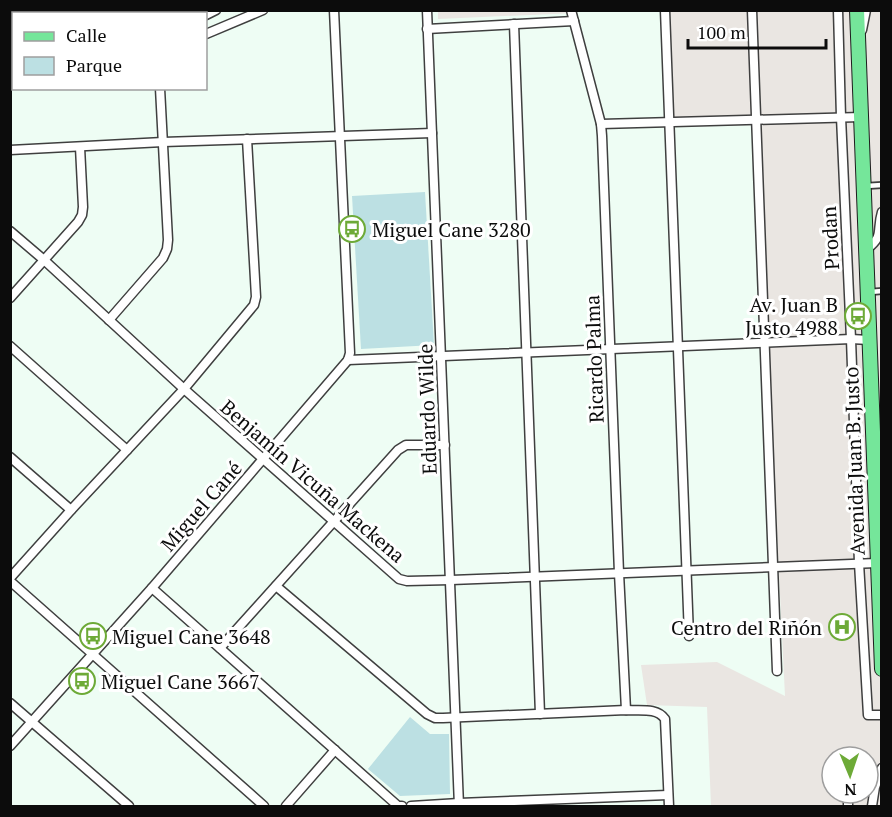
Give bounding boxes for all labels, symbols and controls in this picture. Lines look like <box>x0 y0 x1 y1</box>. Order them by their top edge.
legend <box>12 12 207 90</box>
scale bar <box>688 12 826 50</box>
text: 100 m <box>697 20 746 44</box>
text: Calle <box>66 23 107 47</box>
text: Parque <box>66 53 122 77</box>
street label: Prodan <box>815 205 845 271</box>
bus stop icon: Miguel Cane 3280 <box>337 214 367 244</box>
place label: Miguel Cane 3280 <box>372 216 531 243</box>
place label: Av. Juan B Justo 4988 <box>745 291 838 341</box>
street label: Ricardo Palma <box>578 294 610 424</box>
bus stop icon: Av. Juan B Justo 4988 <box>843 301 873 331</box>
street label: Eduardo Wilde <box>411 343 443 475</box>
street label: Avenida Juan B. Justo <box>837 366 871 556</box>
street label: Benjamín Vicuña Mackena <box>215 393 411 569</box>
street label: Miguel Cané <box>154 455 248 557</box>
hospital icon: Centro del Riñón <box>827 612 857 642</box>
place label: Centro del Riñón <box>671 614 822 641</box>
bus stop icon: Miguel Cane 3648 <box>78 621 108 651</box>
place label: Miguel Cane 3648 <box>112 623 271 650</box>
bus stop icon: Miguel Cane 3667 <box>67 666 97 696</box>
place label: Miguel Cane 3667 <box>101 668 260 695</box>
north arrow <box>820 745 880 805</box>
text: N <box>844 779 857 801</box>

